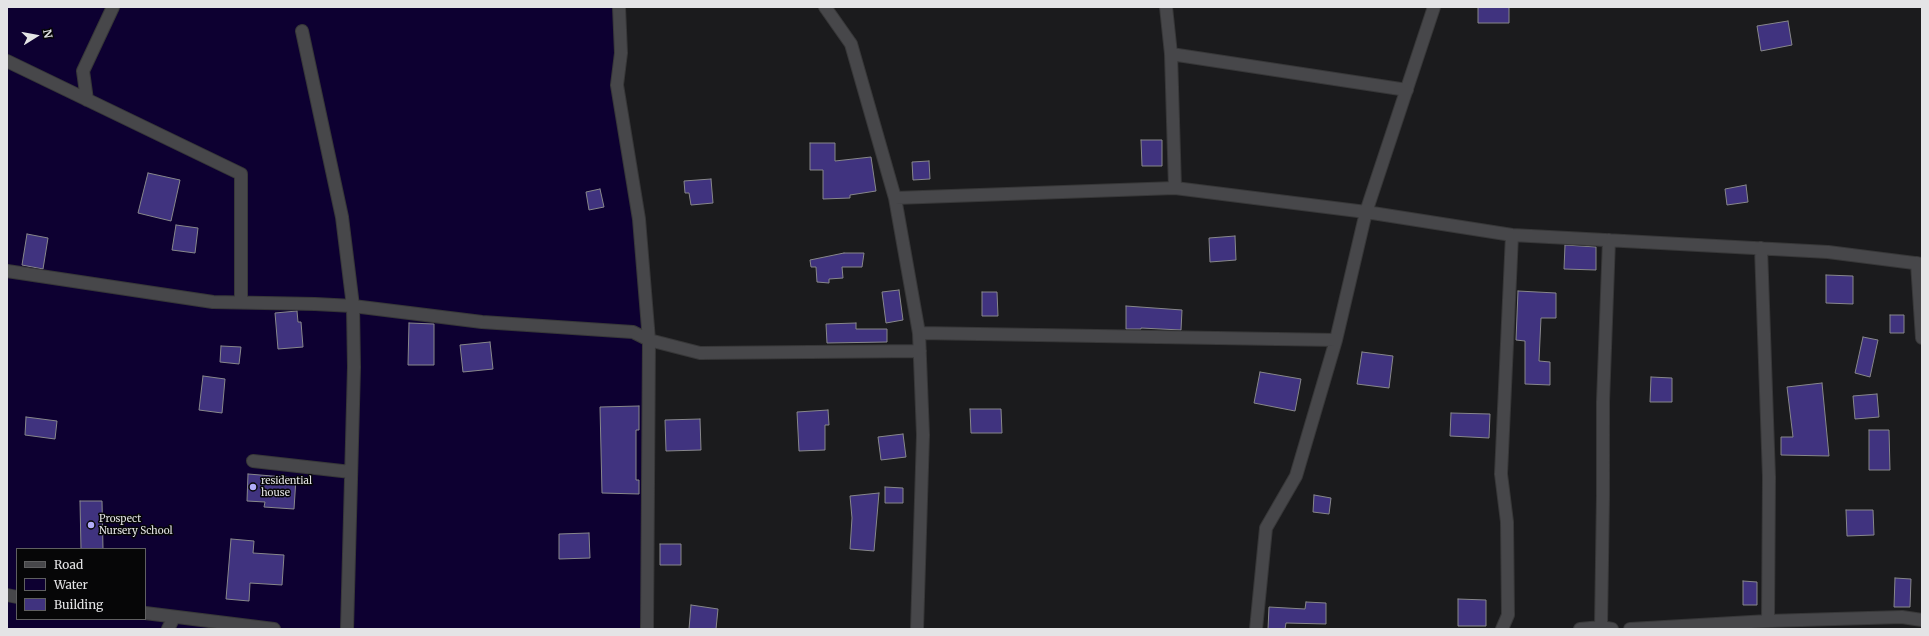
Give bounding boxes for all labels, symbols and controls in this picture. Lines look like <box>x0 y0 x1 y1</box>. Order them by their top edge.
north arrow <box>16 16 56 56</box>
text: N <box>40 28 55 39</box>
place label: residential house <box>261 475 312 498</box>
marker: residential house <box>248 482 258 492</box>
place label: Prospect Nursery School <box>99 513 173 536</box>
marker: Prospect Nursery School <box>86 520 96 530</box>
legend <box>16 548 146 620</box>
text: Road <box>54 557 83 572</box>
text: Water <box>54 577 88 592</box>
text: Building <box>54 597 103 612</box>

